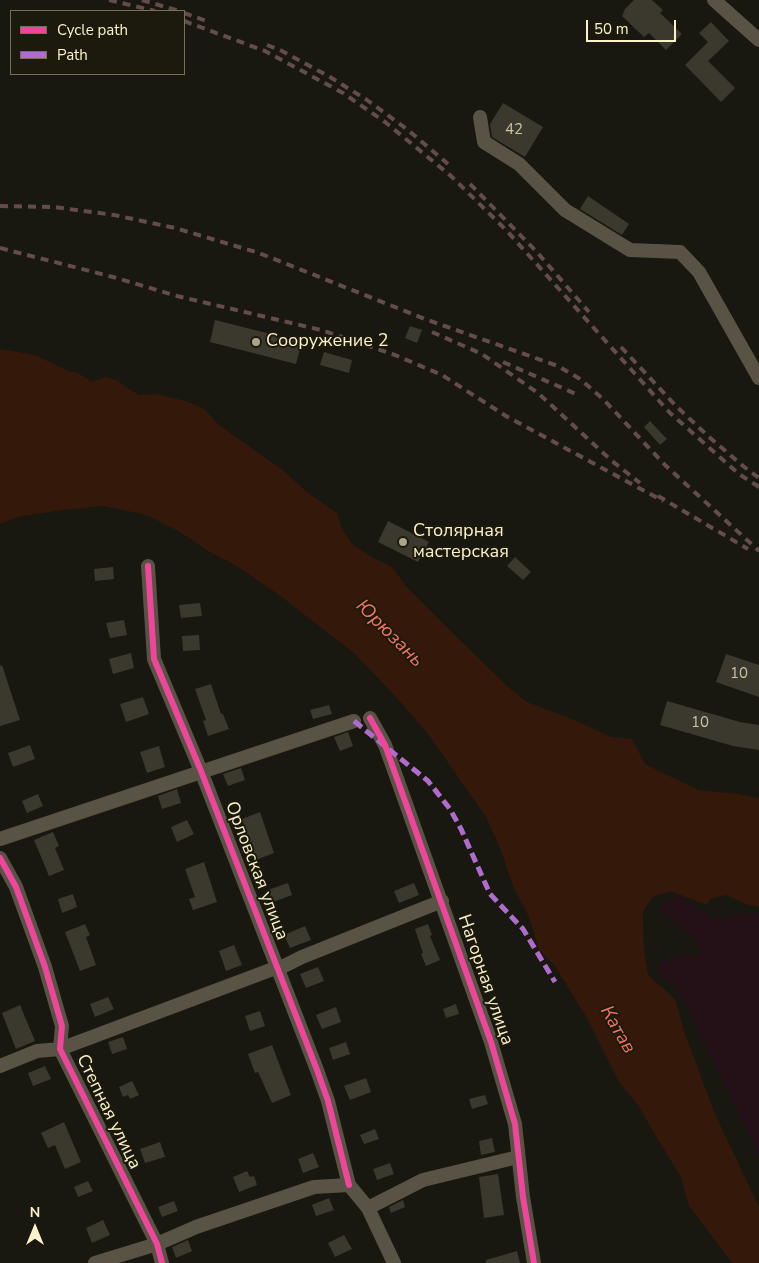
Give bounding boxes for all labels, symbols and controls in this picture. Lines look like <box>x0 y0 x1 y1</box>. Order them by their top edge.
legend <box>10 10 185 75</box>
scale bar <box>589 10 679 42</box>
text: 50 m <box>594 19 629 39</box>
text: Cycle path <box>57 20 128 40</box>
text: Path <box>57 45 88 65</box>
house number: 42 <box>505 121 523 139</box>
place label: Сооружение 2 <box>266 331 388 353</box>
marker: Сооружение 2 <box>250 336 262 348</box>
place label: Столярная мастерская <box>413 521 509 564</box>
marker: Столярная мастерская <box>397 536 409 548</box>
water label: Юрюзань <box>350 595 428 673</box>
house number: 10 <box>730 665 748 683</box>
house number: 10 <box>691 714 709 732</box>
street label: Орловская улица <box>220 799 292 943</box>
street label: Нагорная улица <box>453 912 517 1048</box>
water label: Катав <box>594 1002 640 1058</box>
street label: Степная улица <box>71 1051 145 1173</box>
north arrow <box>10 1203 60 1253</box>
text: N <box>30 1203 40 1222</box>

